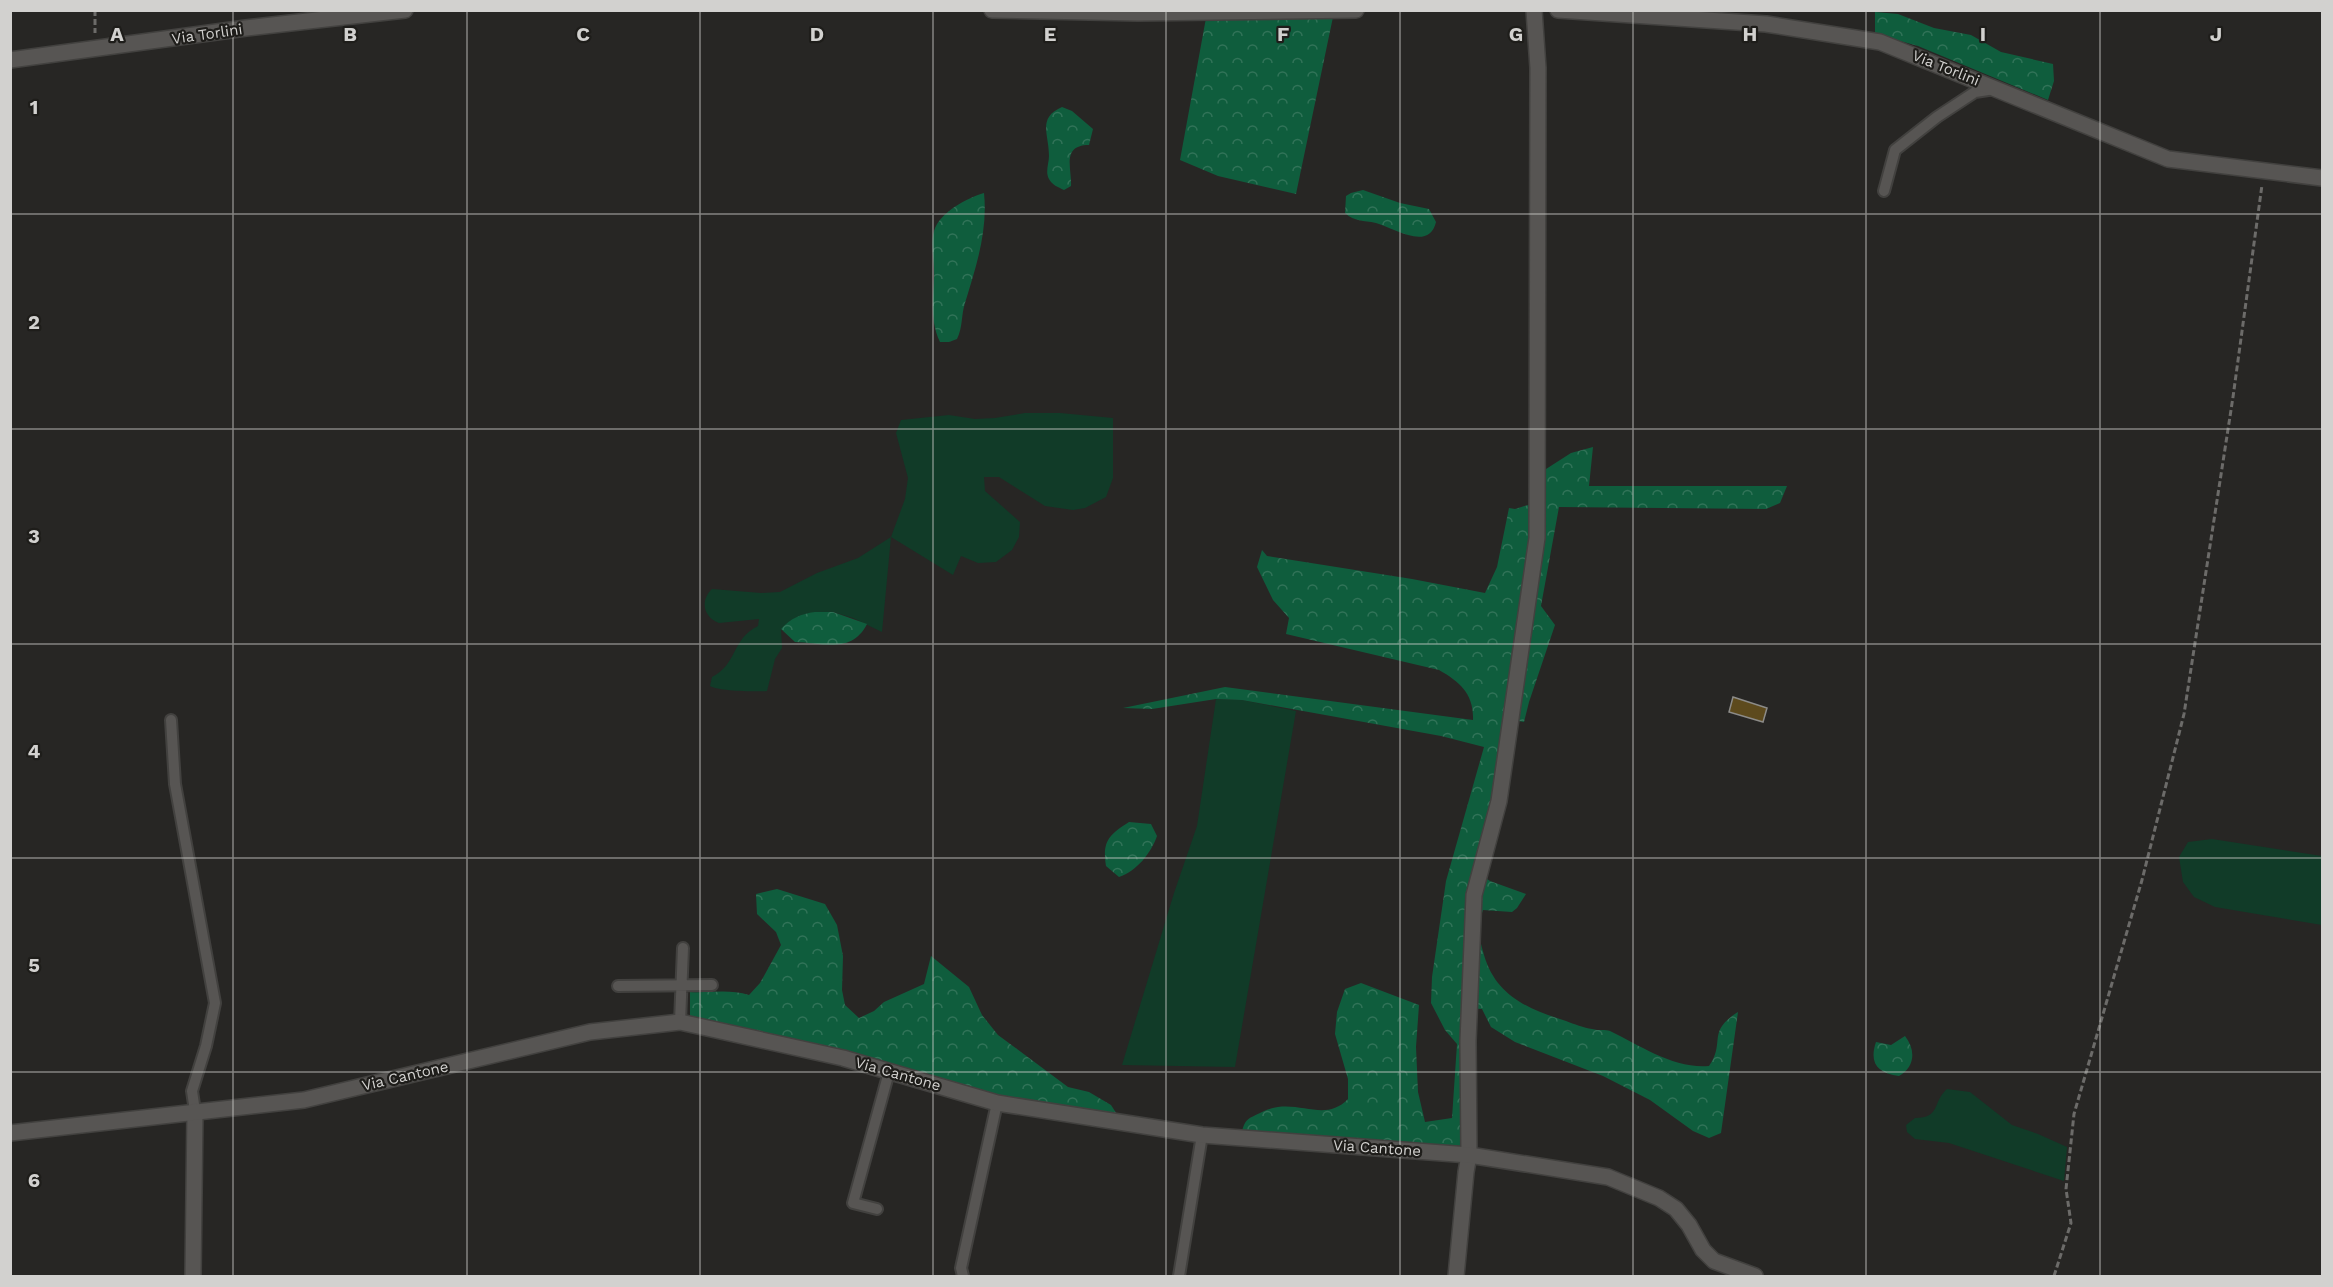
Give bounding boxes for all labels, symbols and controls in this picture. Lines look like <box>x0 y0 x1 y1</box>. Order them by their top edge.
street label: Via Torlini <box>171 20 243 48</box>
text: A <box>110 22 124 46</box>
text: B <box>343 22 357 46</box>
text: C <box>576 22 590 46</box>
text: D <box>810 22 824 46</box>
text: E <box>1044 22 1056 46</box>
text: F <box>1277 22 1289 46</box>
text: G <box>1509 22 1523 46</box>
text: H <box>1743 22 1757 46</box>
text: I <box>1980 22 1986 46</box>
text: J <box>2210 22 2222 46</box>
street label: Via Torlini <box>1910 46 1982 90</box>
text: 1 <box>30 95 38 119</box>
text: 2 <box>28 310 40 334</box>
text: 3 <box>28 524 40 548</box>
text: 4 <box>28 739 41 763</box>
text: 5 <box>28 953 40 977</box>
street label: Via Cantone <box>853 1053 943 1095</box>
street label: Via Cantone <box>360 1057 450 1095</box>
street label: Via Cantone <box>1332 1136 1422 1160</box>
text: 6 <box>28 1168 40 1192</box>

